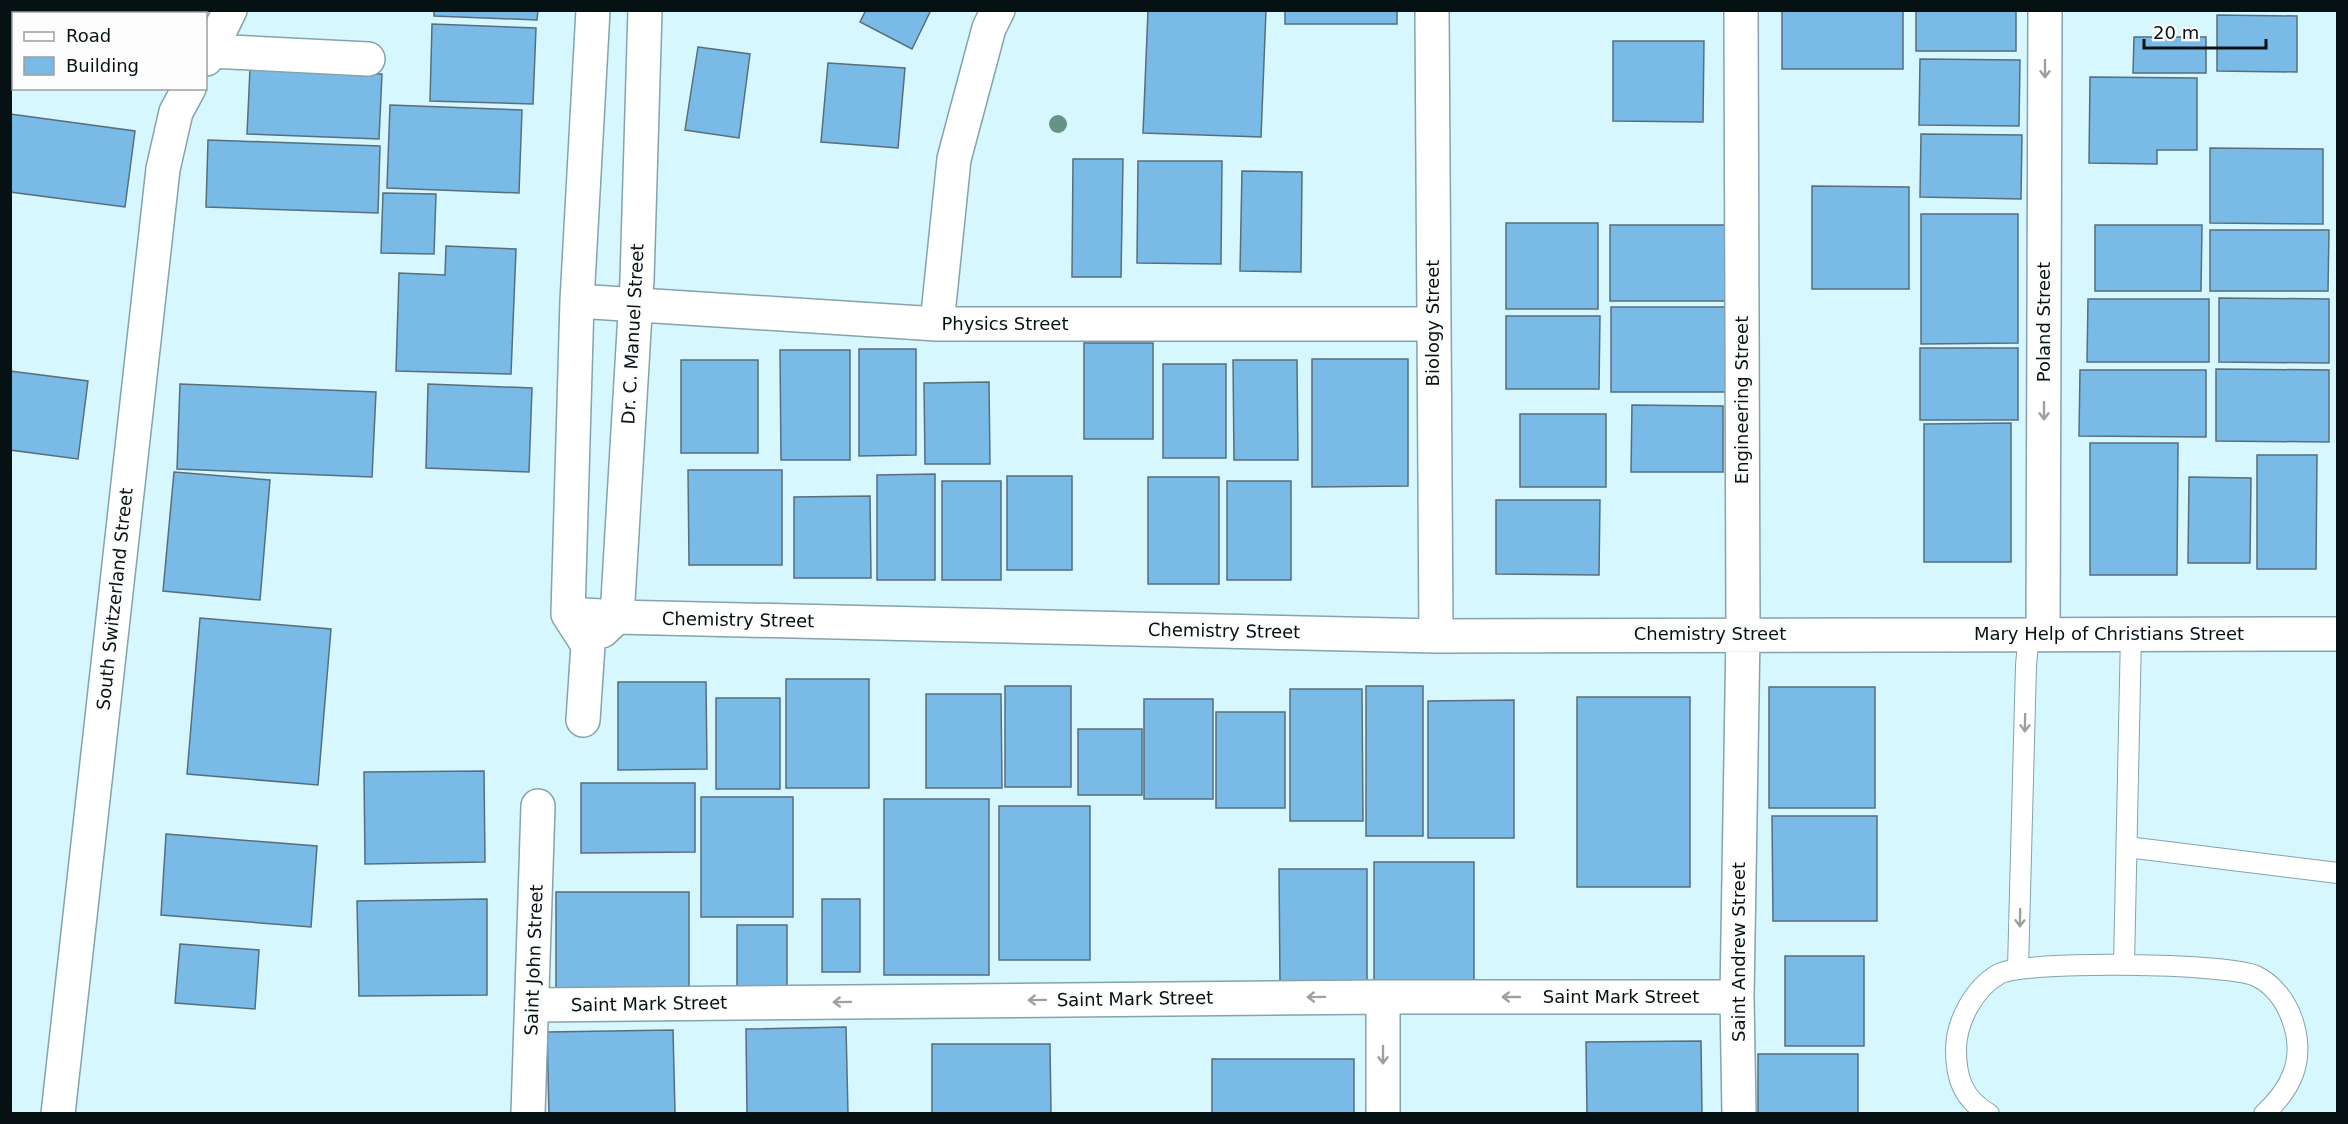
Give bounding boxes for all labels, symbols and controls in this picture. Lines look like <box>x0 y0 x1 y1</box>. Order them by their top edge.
legend <box>12 12 207 90</box>
scale bar <box>2144 12 2266 50</box>
text: 20 m <box>2153 22 2199 43</box>
text: Road <box>66 25 111 46</box>
text: Building <box>66 55 139 76</box>
one-way arrow <box>2039 58 2051 78</box>
street label: Dr. C. Manuel Street <box>617 243 648 425</box>
street label: Biology Street <box>1422 260 1443 386</box>
street label: Poland Street <box>2033 262 2054 382</box>
street label: Physics Street <box>942 313 1068 334</box>
street label: Engineering Street <box>1731 316 1752 484</box>
one-way arrow <box>2038 400 2050 420</box>
street label: South Switzerland Street <box>92 487 137 711</box>
street label: Chemistry Street <box>662 608 814 631</box>
street label: Chemistry Street <box>1148 619 1300 642</box>
street label: Chemistry Street <box>1634 623 1786 644</box>
street label: Mary Help of Christians Street <box>1974 623 2244 644</box>
one-way arrow <box>2019 713 2030 733</box>
street label: Saint Andrew Street <box>1728 862 1749 1042</box>
street label: Saint John Street <box>520 884 547 1036</box>
one-way arrow <box>2014 908 2025 928</box>
street label: Saint Mark Street <box>1543 986 1699 1007</box>
street label: Saint Mark Street <box>1057 987 1213 1010</box>
one-way arrow <box>1306 991 1326 1003</box>
one-way arrow <box>1501 991 1521 1003</box>
street label: Saint Mark Street <box>571 992 727 1015</box>
one-way arrow <box>1027 994 1047 1006</box>
one-way arrow <box>832 996 852 1008</box>
one-way arrow <box>1377 1045 1389 1065</box>

